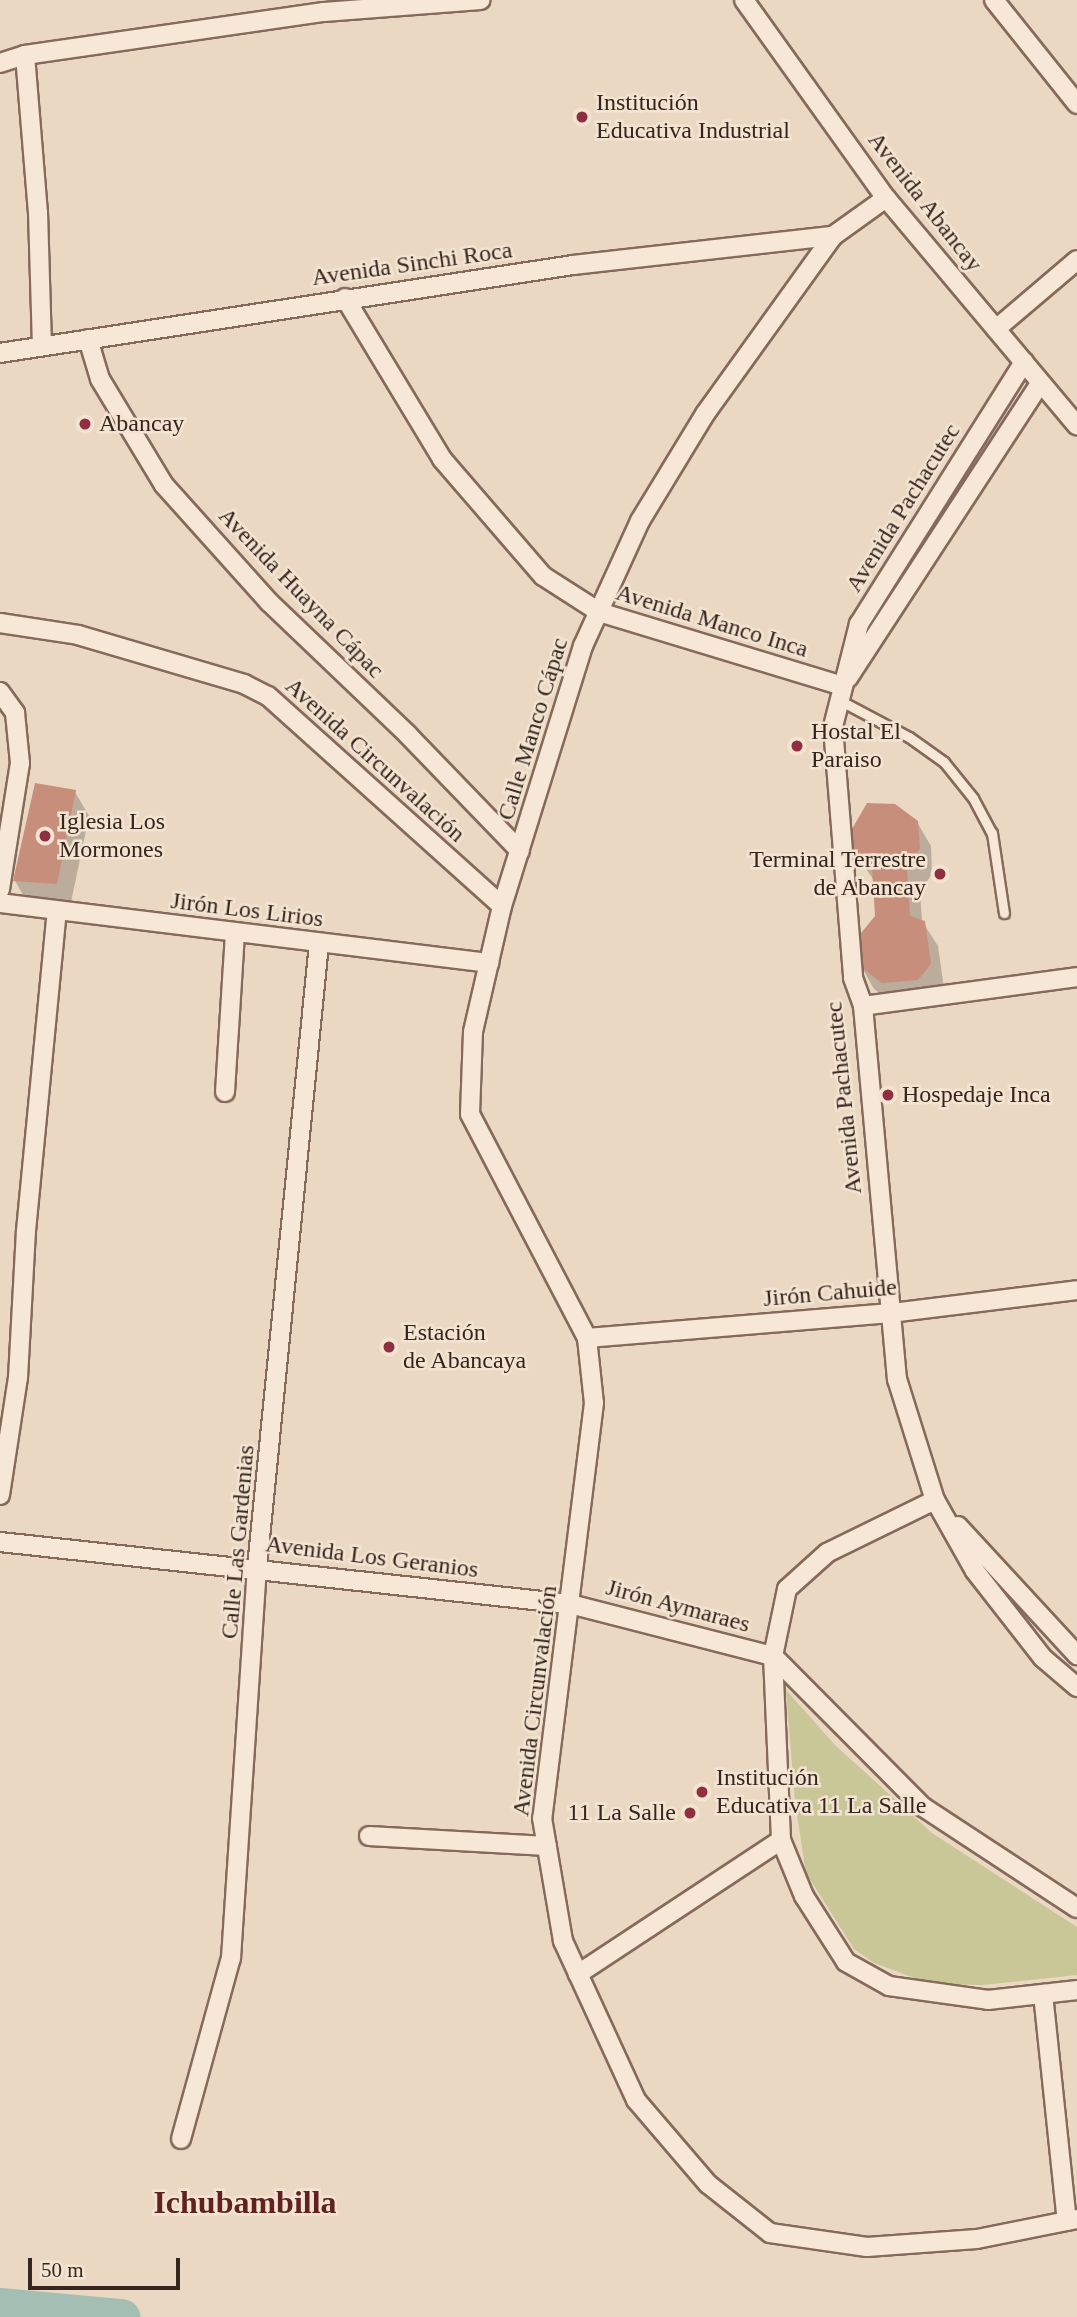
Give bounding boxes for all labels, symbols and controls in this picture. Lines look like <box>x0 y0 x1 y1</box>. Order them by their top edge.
place label: Institución Educativa Industrial <box>596 89 790 145</box>
marker: Institución Educativa Industrial <box>574 109 590 125</box>
street label: Avenida Abancay <box>861 126 989 278</box>
street label: Avenida Sinchi Roca <box>310 236 514 292</box>
place label: Abancay <box>99 410 184 438</box>
marker: Abancay <box>77 416 93 432</box>
street label: Avenida Pachacutec <box>840 418 966 598</box>
street label: Avenida Huayna Cápac <box>212 502 390 684</box>
street label: Avenida Manco Inca <box>612 578 812 664</box>
street label: Calle Manco Cápac <box>492 634 574 824</box>
street label: Avenida Circunvalación <box>279 672 471 848</box>
place label: Hostal El Paraiso <box>811 718 901 774</box>
marker: Hostal El Paraiso <box>789 738 805 754</box>
place label: Iglesia Los Mormones <box>59 808 165 864</box>
marker: Iglesia Los Mormones <box>37 828 53 844</box>
place label: Terminal Terrestre de Abancay <box>749 846 926 902</box>
marker: Terminal Terrestre de Abancay <box>932 866 948 882</box>
street label: Jirón Los Lirios <box>169 886 325 934</box>
street label: Avenida Pachacutec <box>820 1000 868 1196</box>
place label: Hospedaje Inca <box>902 1081 1051 1109</box>
marker: Hospedaje Inca <box>880 1087 896 1103</box>
street label: Jirón Cahuide <box>762 1273 898 1313</box>
place label: Estación de Abancaya <box>403 1319 528 1375</box>
marker: Estación de Abancaya <box>381 1339 397 1355</box>
street label: Calle Las Gardenias <box>215 1444 261 1640</box>
street label: Avenida Los Geranios <box>264 1530 480 1584</box>
street label: Jirón Aymaraes <box>602 1573 754 1639</box>
street label: Avenida Circunvalación <box>507 1584 563 1818</box>
place label: Institución Educativa 11 La Salle <box>716 1764 926 1820</box>
marker: Institución Educativa 11 La Salle <box>694 1784 710 1800</box>
place label: 11 La Salle <box>568 1799 676 1827</box>
marker: 11 La Salle <box>682 1805 698 1821</box>
district label: Ichubambilla <box>153 2183 337 2221</box>
scale bar <box>32 2244 184 2288</box>
text: 50 m <box>41 2258 84 2282</box>

